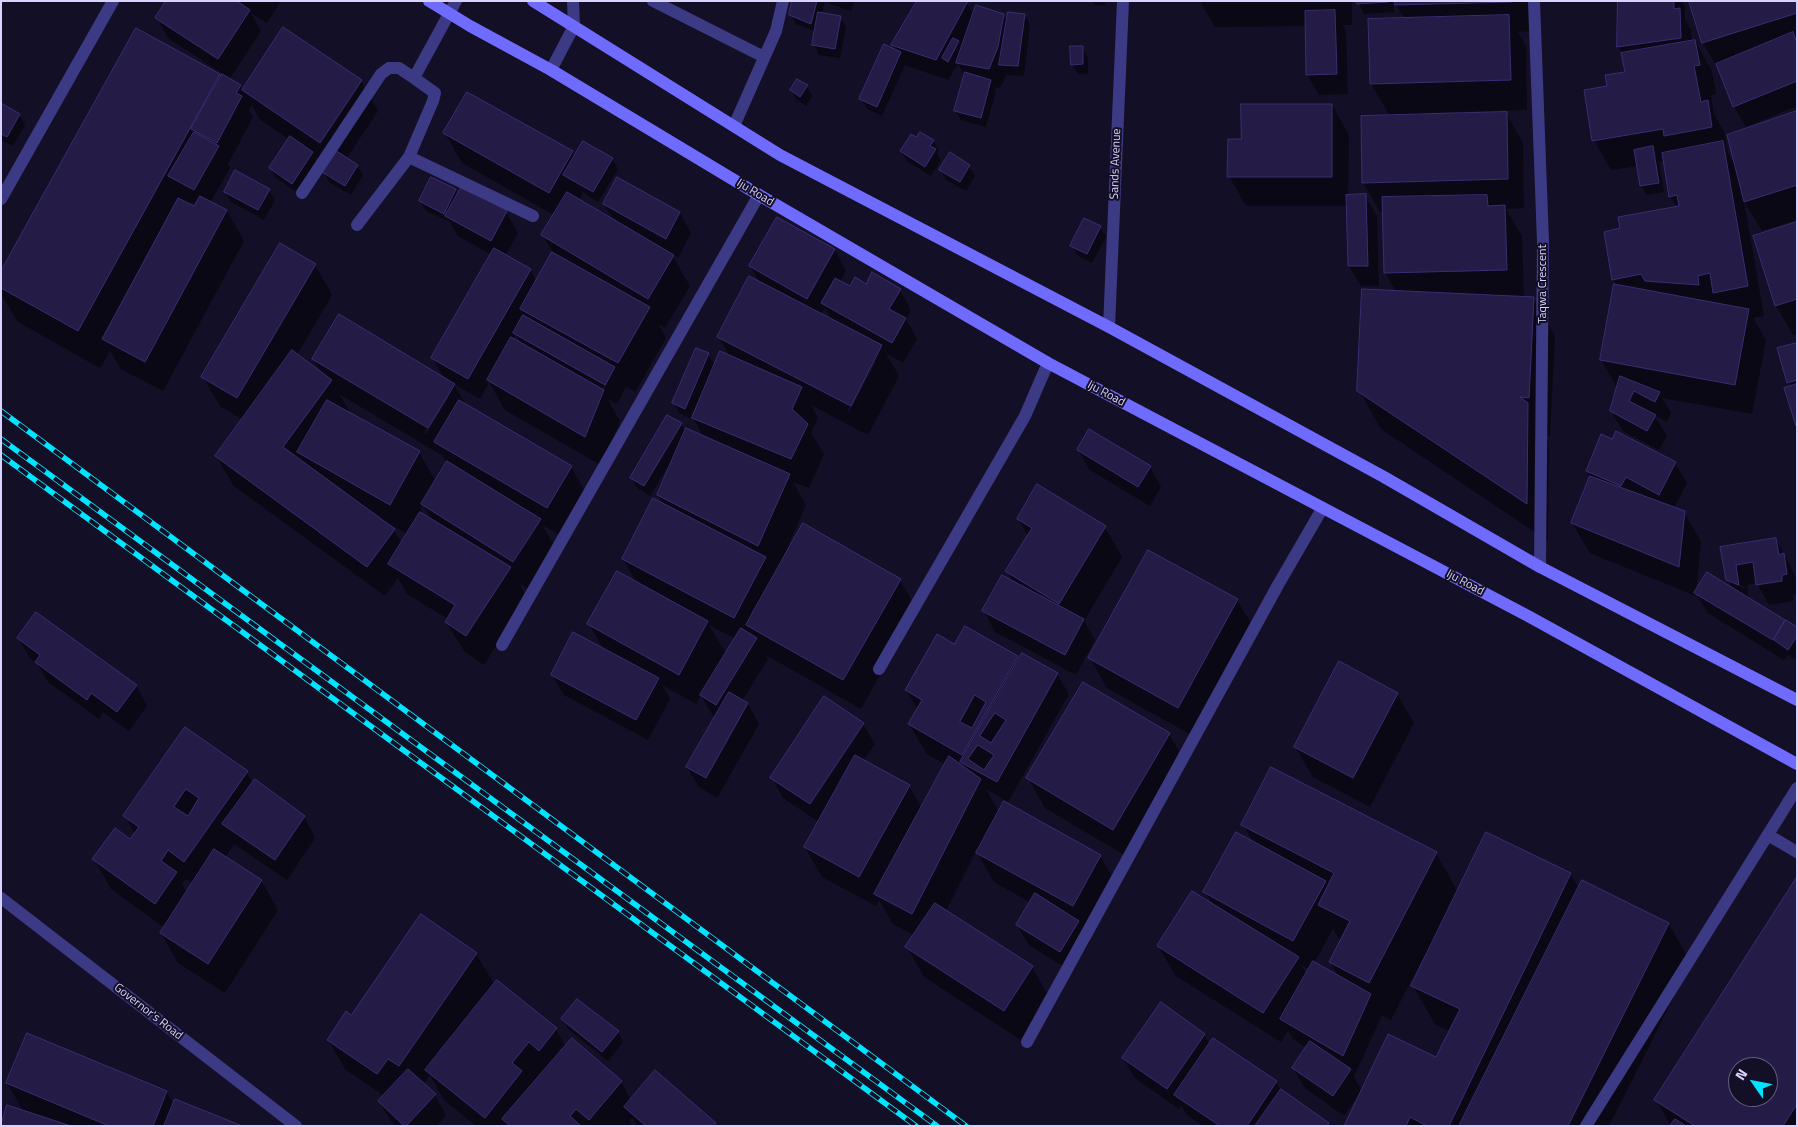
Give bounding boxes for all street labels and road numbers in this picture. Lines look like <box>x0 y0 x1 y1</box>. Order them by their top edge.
street label: Sands Avenue <box>1108 128 1124 200</box>
street label: Iju Road <box>734 176 776 210</box>
street label: Taqwa Crescent <box>1536 244 1550 324</box>
street label: Iju Road <box>1085 378 1127 410</box>
street label: Iju Road <box>1444 567 1486 599</box>
street label: Governor's Road <box>111 981 185 1043</box>

